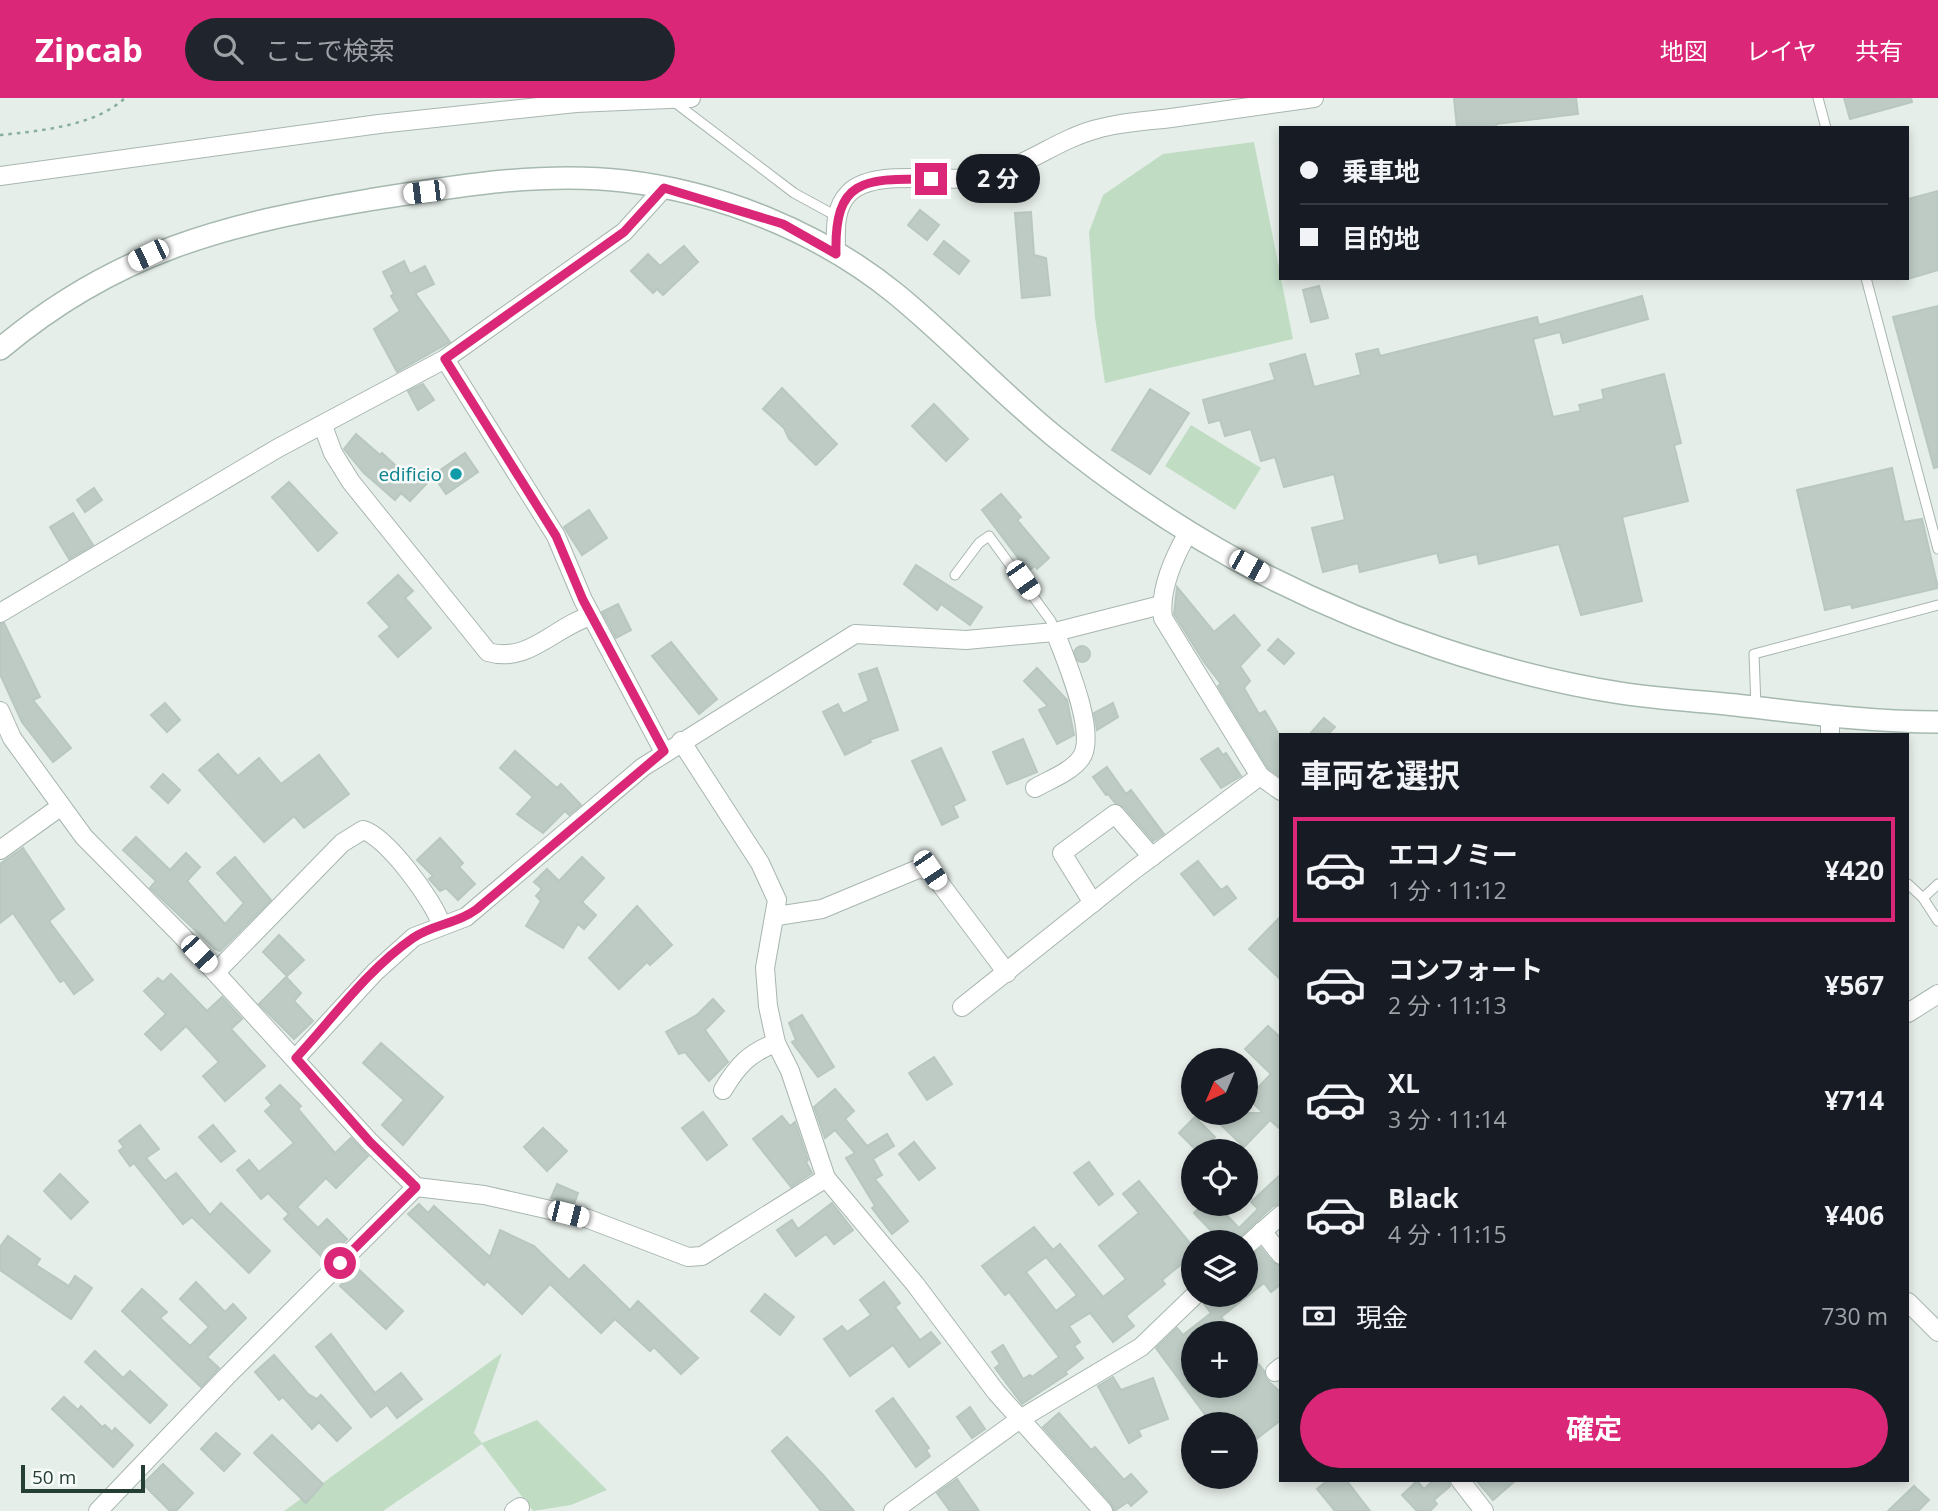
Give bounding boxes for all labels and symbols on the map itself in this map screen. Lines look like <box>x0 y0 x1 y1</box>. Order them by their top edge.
callout: 2 分 <box>956 154 1040 204</box>
route end <box>915 163 947 195</box>
car <box>402 179 447 205</box>
car <box>125 236 172 274</box>
place label: edificio <box>378 461 442 487</box>
marker: edificio <box>448 466 464 482</box>
car <box>1226 547 1273 585</box>
car <box>1003 557 1044 603</box>
car <box>910 847 951 893</box>
car <box>177 931 222 977</box>
north arrow <box>1181 1048 1258 1125</box>
car <box>546 1199 591 1229</box>
route start <box>324 1247 356 1279</box>
scale bar <box>21 1462 145 1494</box>

